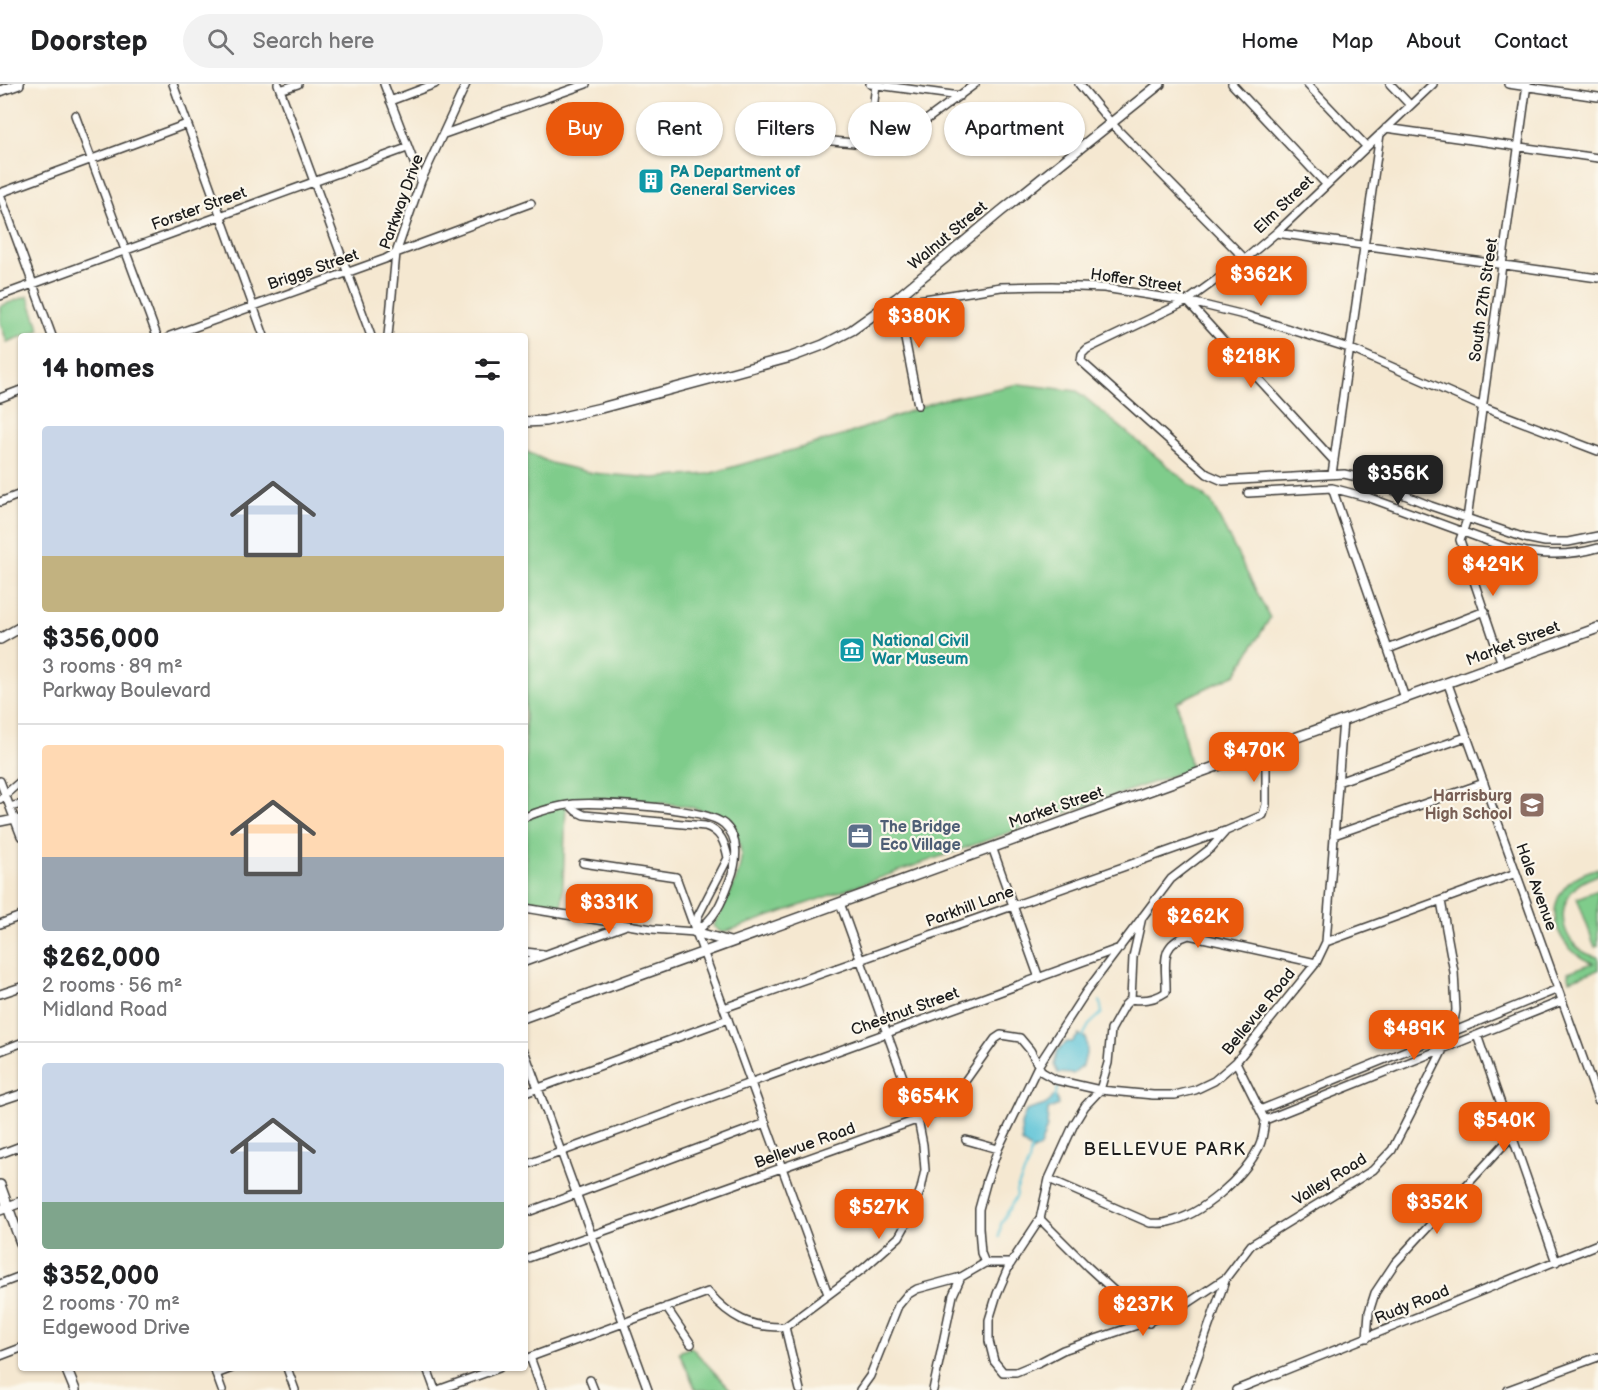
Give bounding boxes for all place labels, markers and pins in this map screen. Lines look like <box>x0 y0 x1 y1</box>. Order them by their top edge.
place label: PA Department of General Services <box>670 163 801 200</box>
building icon: PA Department of General Services <box>636 166 666 196</box>
pin: $362K <box>1219 256 1303 307</box>
pin: $380K <box>877 298 961 349</box>
pin: $218K <box>1209 338 1293 389</box>
pin: $356K <box>1356 455 1440 506</box>
pin: $429K <box>1451 546 1535 597</box>
place label: National Civil War Museum <box>872 632 969 669</box>
museum icon: National Civil War Museum <box>837 635 867 665</box>
pin: $470K <box>1212 732 1296 783</box>
place label: Harrisburg High School <box>1425 787 1512 824</box>
school or university icon: Harrisburg High School <box>1517 790 1547 820</box>
place label: The Bridge Eco Village <box>880 818 961 855</box>
office icon: The Bridge Eco Village <box>845 821 875 851</box>
pin: $331K <box>567 884 651 935</box>
pin: $262K <box>1156 898 1240 949</box>
pin: $489K <box>1372 1010 1456 1061</box>
pin: $654K <box>886 1078 970 1129</box>
pin: $540K <box>1462 1102 1546 1153</box>
pin: $352K <box>1395 1184 1479 1235</box>
pin: $527K <box>837 1189 921 1240</box>
pin: $237K <box>1101 1286 1185 1337</box>

